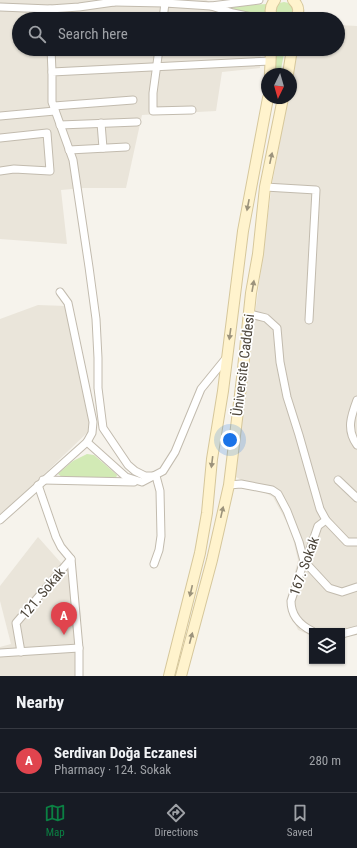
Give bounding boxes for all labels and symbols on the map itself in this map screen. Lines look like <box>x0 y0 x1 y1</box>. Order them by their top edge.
north arrow <box>261 68 297 104</box>
one-way arrow <box>268 152 274 164</box>
one-way arrow <box>244 199 250 211</box>
one-way arrow <box>250 280 256 292</box>
street label: Üniversite Caddesi <box>229 313 257 417</box>
one-way arrow <box>227 328 233 340</box>
your location <box>220 430 240 450</box>
one-way arrow <box>209 456 215 469</box>
one-way arrow <box>220 506 226 518</box>
street label: 167. Sokak <box>286 534 322 598</box>
street label: 121. Sokak <box>16 564 68 622</box>
one-way arrow <box>187 584 193 597</box>
pin: A <box>51 602 77 635</box>
one-way arrow <box>188 632 194 644</box>

